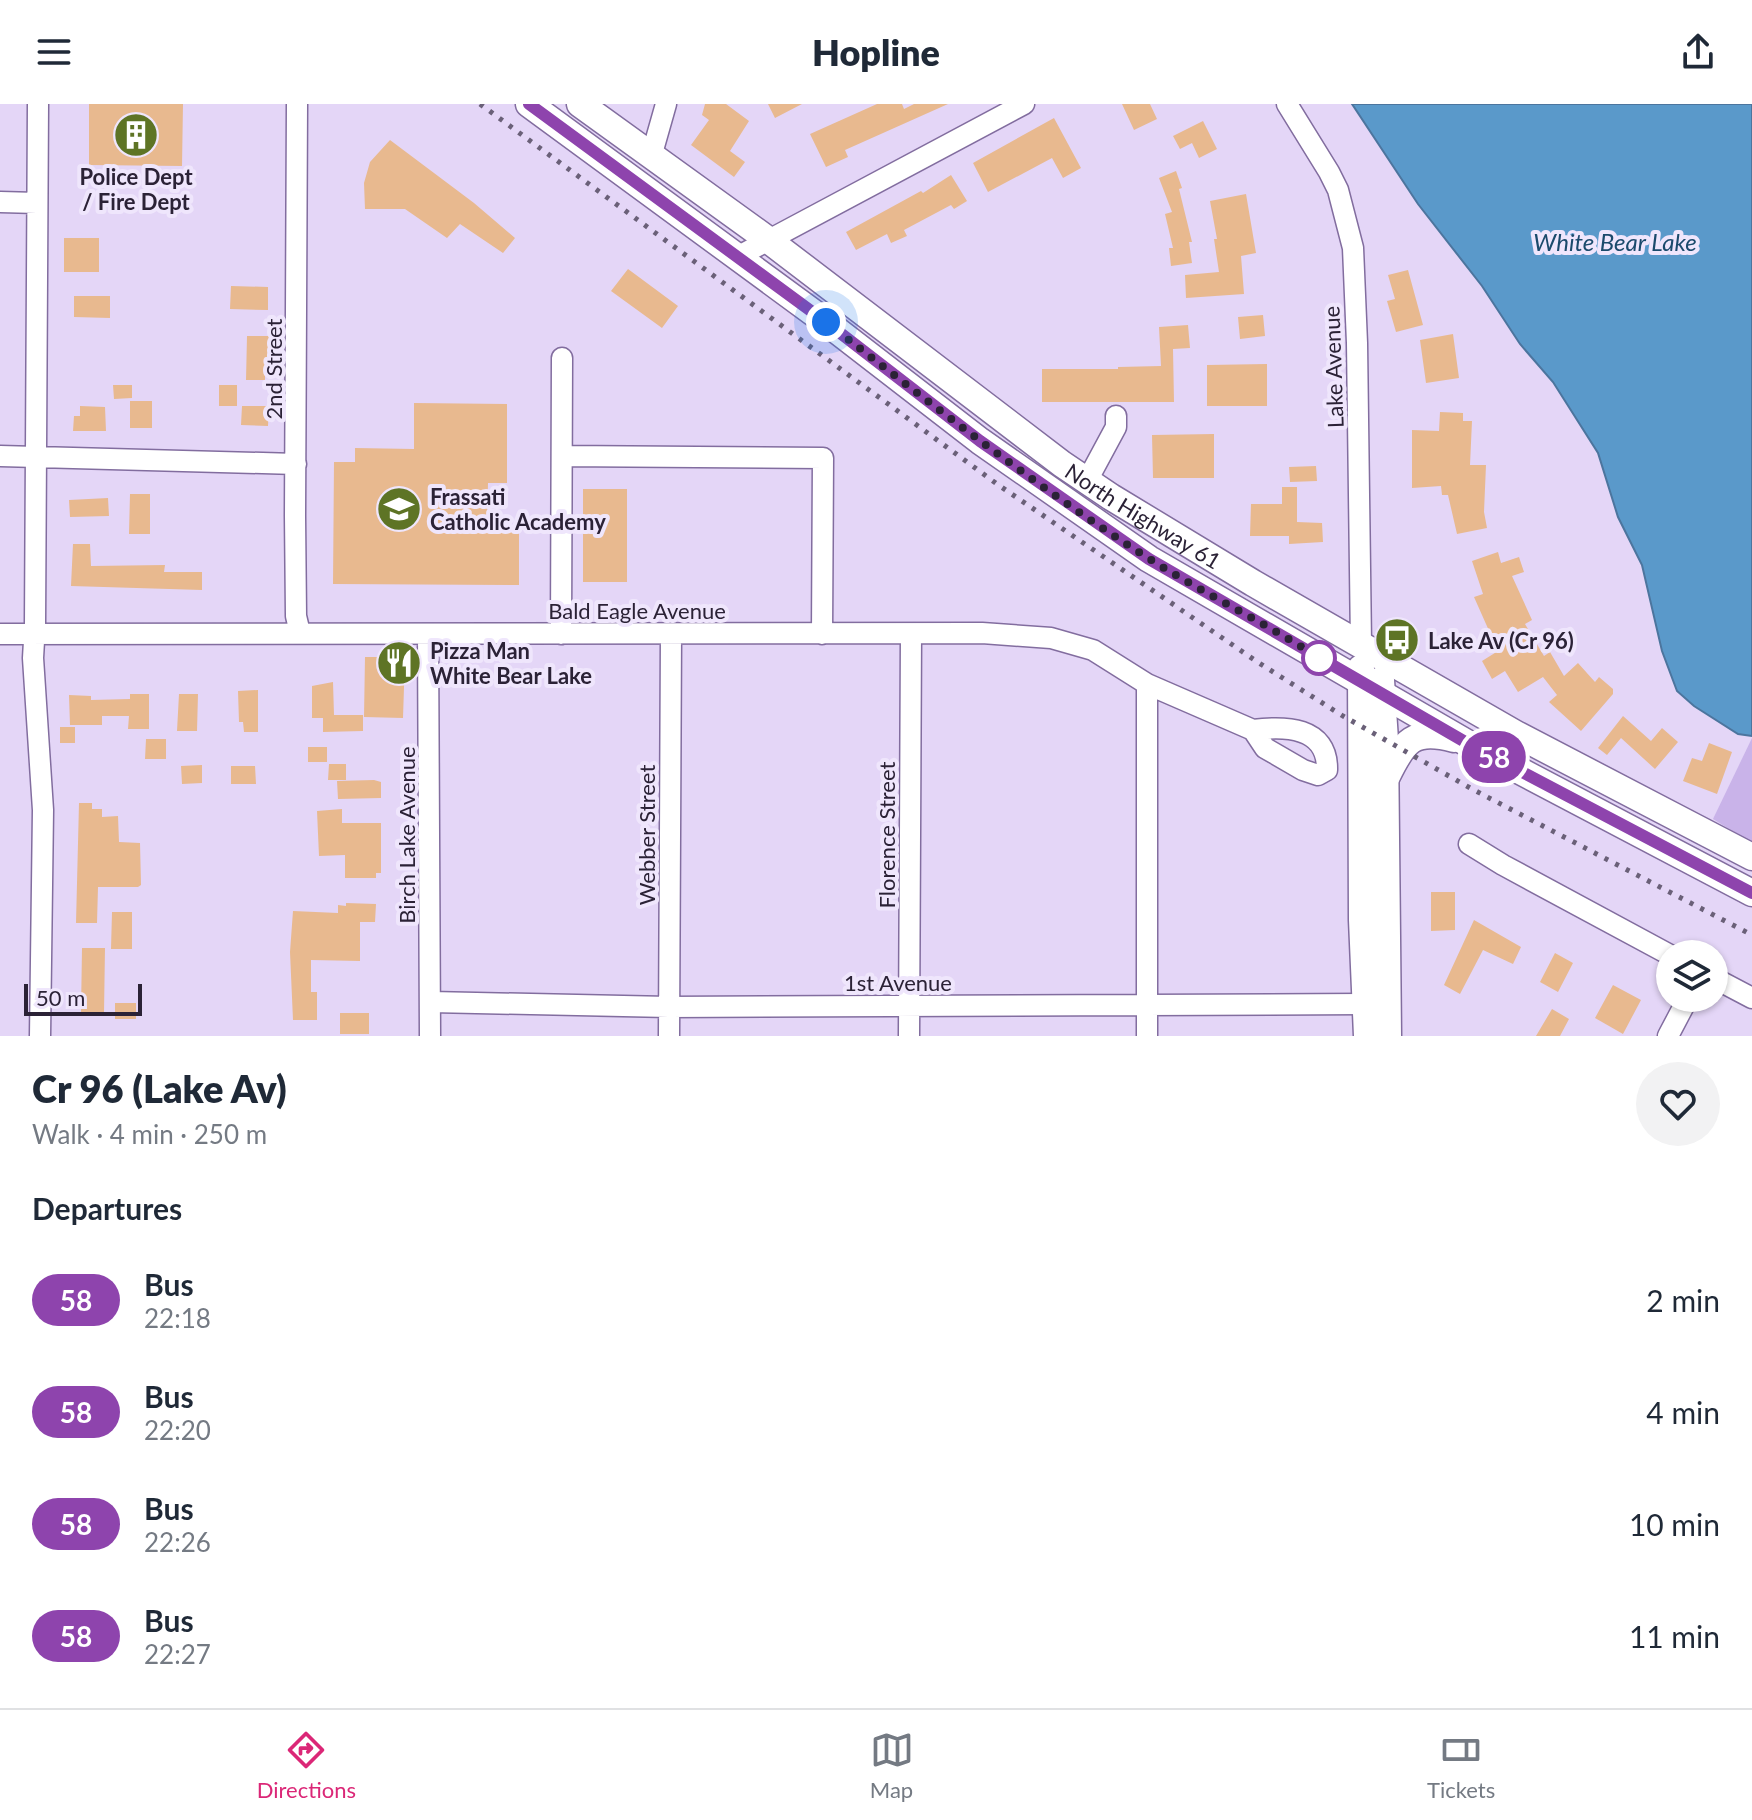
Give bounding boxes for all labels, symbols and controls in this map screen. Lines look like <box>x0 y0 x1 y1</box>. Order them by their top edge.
icon: menu <box>32 30 76 74</box>
text: Hopline <box>812 30 940 74</box>
icon: share <box>1676 30 1720 74</box>
building icon: Police Dept / Fire Dept <box>112 111 160 159</box>
place label: Police Dept / Fire Dept <box>79 163 193 215</box>
water label: White Bear Lake <box>1533 227 1697 256</box>
your location <box>806 302 846 342</box>
street label: Lake Avenue <box>1317 306 1349 428</box>
street label: 2nd Street <box>260 318 287 419</box>
street label: North Highway 61 <box>1060 457 1226 574</box>
place label: Frassati Catholic Academy <box>430 483 606 535</box>
school or university icon: Frassati Catholic Academy <box>375 485 423 533</box>
street label: Bald Eagle Avenue <box>548 597 726 624</box>
bus stop icon: Lake Av (Cr 96) <box>1373 616 1421 664</box>
place label: Lake Av (Cr 96) <box>1428 627 1574 654</box>
place label: Pizza Man White Bear Lake <box>430 637 592 689</box>
restaurant icon: Pizza Man White Bear Lake <box>375 639 423 687</box>
unlabelled marker <box>1302 641 1336 675</box>
line badge: 58 <box>1458 731 1530 783</box>
text: 58 <box>1478 740 1510 774</box>
street label: Birch Lake Avenue <box>393 746 420 924</box>
street label: Florence Street <box>873 761 900 908</box>
street label: Webber Street <box>633 765 660 905</box>
map controls <box>1656 940 1728 1012</box>
button: layers <box>1656 940 1728 1012</box>
street label: 1st Avenue <box>844 969 952 996</box>
scale bar <box>24 980 142 1016</box>
text: 50 m <box>36 984 85 1011</box>
button: heart <box>1636 1062 1720 1146</box>
text: Cr 96 (Lake Av) <box>32 1065 287 1111</box>
text: Walk · 4 min · 250 m <box>32 1118 267 1150</box>
text: Departures <box>32 1190 182 1226</box>
text: Bus <box>144 1266 194 1302</box>
text: 2 min <box>1646 1282 1720 1318</box>
text: 58 <box>60 1283 92 1317</box>
text: 22:18 <box>144 1302 211 1334</box>
text: Bus <box>144 1378 194 1414</box>
text: 4 min <box>1646 1394 1720 1430</box>
text: 58 <box>60 1395 92 1429</box>
text: 22:20 <box>144 1414 211 1446</box>
text: Bus <box>144 1490 194 1526</box>
text: 10 min <box>1629 1506 1720 1542</box>
text: 58 <box>60 1507 92 1541</box>
text: 22:26 <box>144 1526 211 1558</box>
text: Bus <box>144 1602 194 1638</box>
text: 11 min <box>1629 1618 1720 1654</box>
text: 58 <box>60 1619 92 1653</box>
text: 22:27 <box>144 1638 211 1670</box>
tab: Directions <box>257 1728 356 1803</box>
tab: Map <box>870 1728 914 1803</box>
tab: Tickets <box>1427 1728 1495 1803</box>

